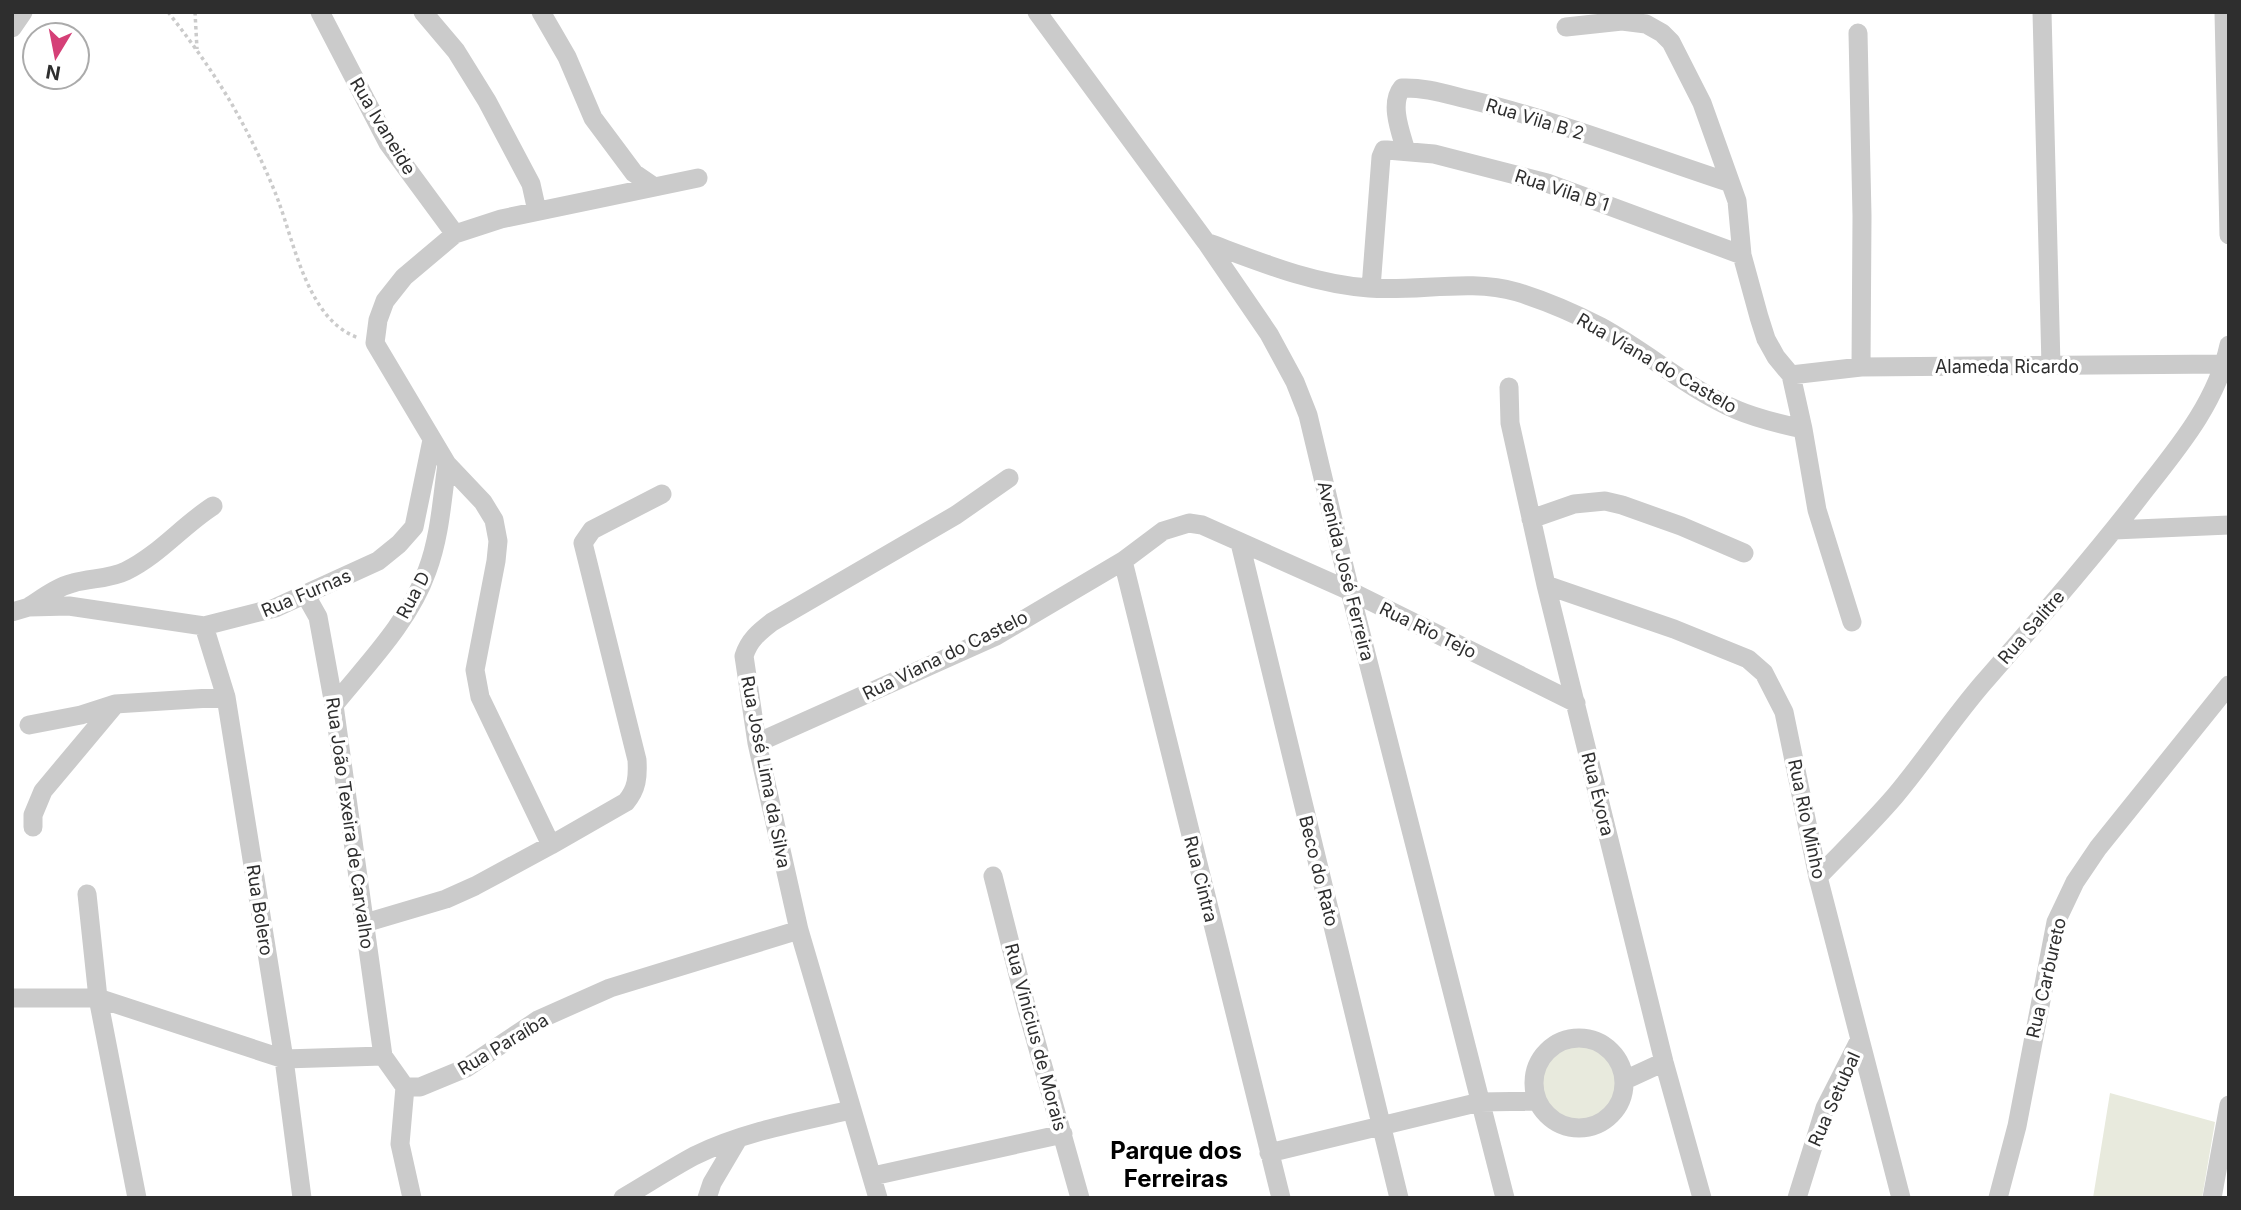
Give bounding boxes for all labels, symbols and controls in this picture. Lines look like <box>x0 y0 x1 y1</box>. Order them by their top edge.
north arrow <box>21 21 91 91</box>
text: N <box>44 60 62 85</box>
street label: Rua Ivaneide <box>346 74 420 178</box>
street label: Rua Vila B 2 <box>1483 94 1587 144</box>
street label: Rua Vila B 1 <box>1512 165 1612 215</box>
street label: Rua Viana do Castelo <box>1573 309 1741 417</box>
street label: Alameda Ricardo <box>1935 356 2079 377</box>
street label: Avenida José Ferreira <box>1314 479 1378 663</box>
street label: Rua Furnas <box>258 565 354 621</box>
street label: Rua D <box>392 568 434 622</box>
street label: Rua Salitre <box>1993 586 2069 668</box>
street label: Rua Rio Tejo <box>1376 598 1480 662</box>
street label: Rua Viana do Castelo <box>859 606 1031 704</box>
street label: Rua José Lima da Silva <box>737 674 795 870</box>
street label: Rua João Texeira de Carvalho <box>322 696 378 950</box>
street label: Rua Évora <box>1577 750 1620 838</box>
street label: Rua Rio Minho <box>1784 757 1830 881</box>
street label: Beco do Rato <box>1295 813 1343 929</box>
street label: Rua Cintra <box>1180 834 1222 924</box>
street label: Rua Bolero <box>242 863 278 957</box>
street label: Rua Carbureto <box>2022 916 2070 1040</box>
street label: Rua Vinicius de Morais <box>1001 941 1071 1133</box>
street label: Rua Paraíba <box>454 1009 552 1079</box>
street label: Rua Setubal <box>1804 1048 1864 1150</box>
district label: Parque dos Ferreiras <box>1110 1136 1242 1193</box>

